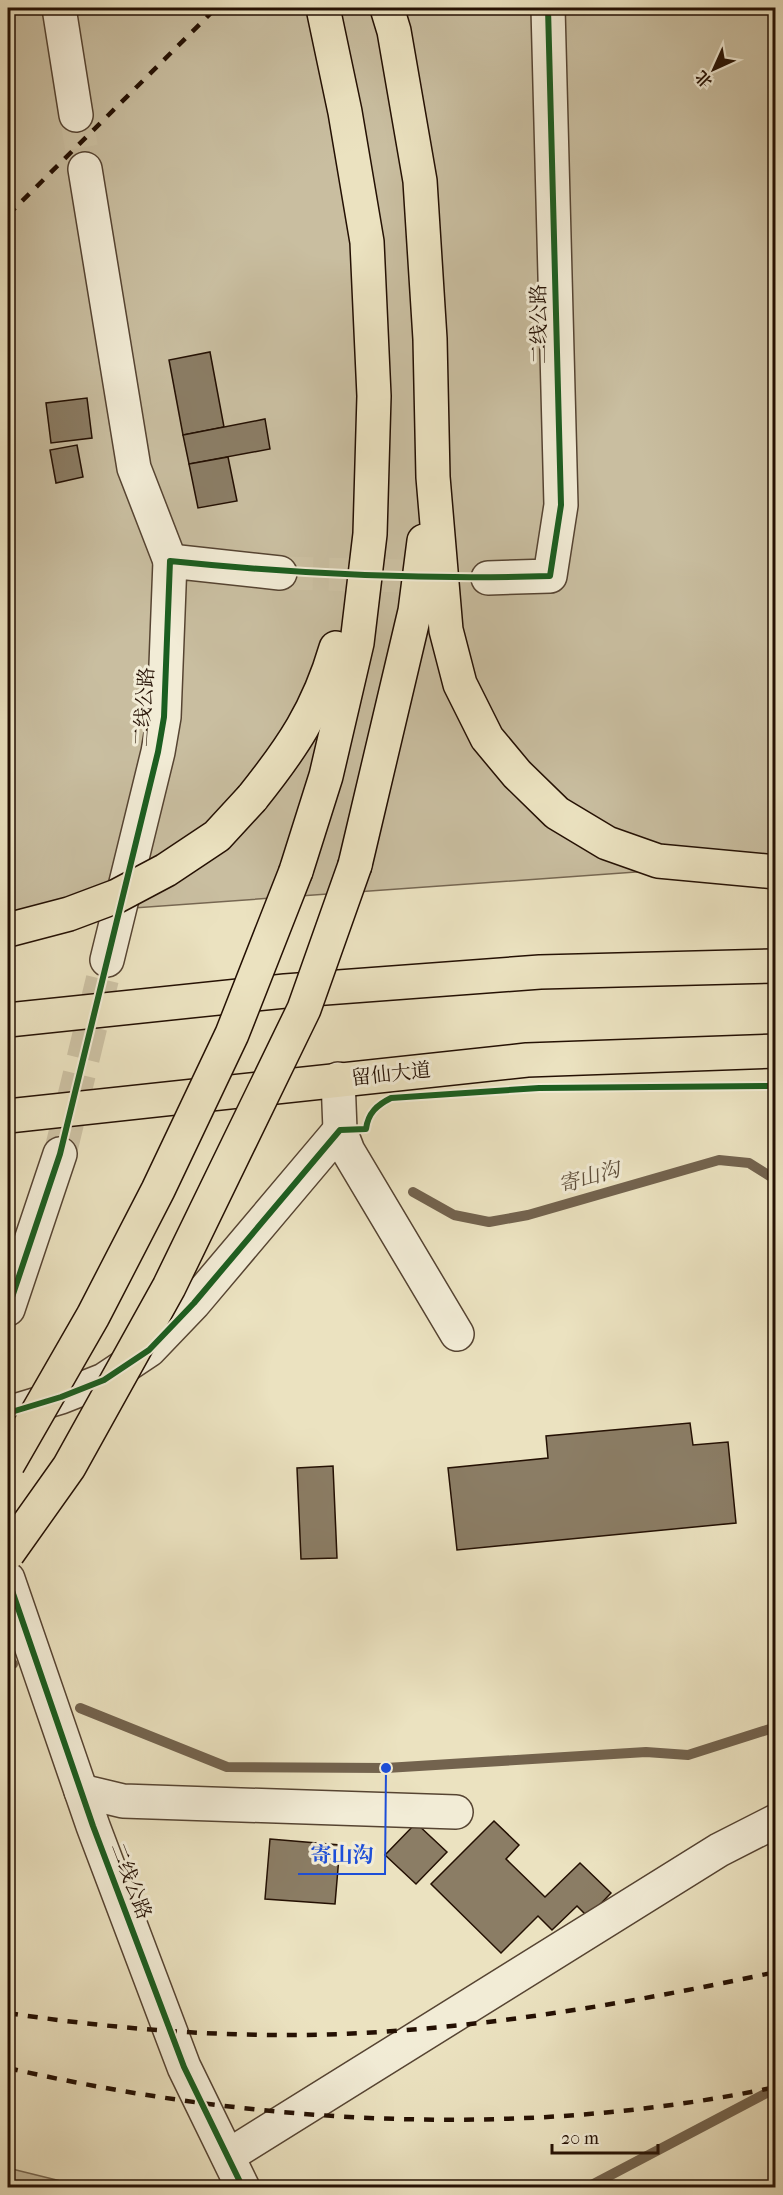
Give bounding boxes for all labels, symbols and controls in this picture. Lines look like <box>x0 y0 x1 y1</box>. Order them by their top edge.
north arrow <box>684 39 744 99</box>
text: 北 <box>691 67 716 92</box>
street label: 二线公路 <box>527 284 551 364</box>
street label: 二线公路 <box>130 666 158 748</box>
street label: 留仙大道 <box>350 1058 432 1090</box>
water label: 寄山沟 <box>555 1156 625 1197</box>
callout: 寄山沟 <box>298 1835 385 1874</box>
street label: 二线公路 <box>106 1840 156 1922</box>
text: 寄山沟 <box>311 1843 374 1867</box>
scale bar <box>552 2117 658 2155</box>
text: 20 m <box>561 2128 599 2149</box>

